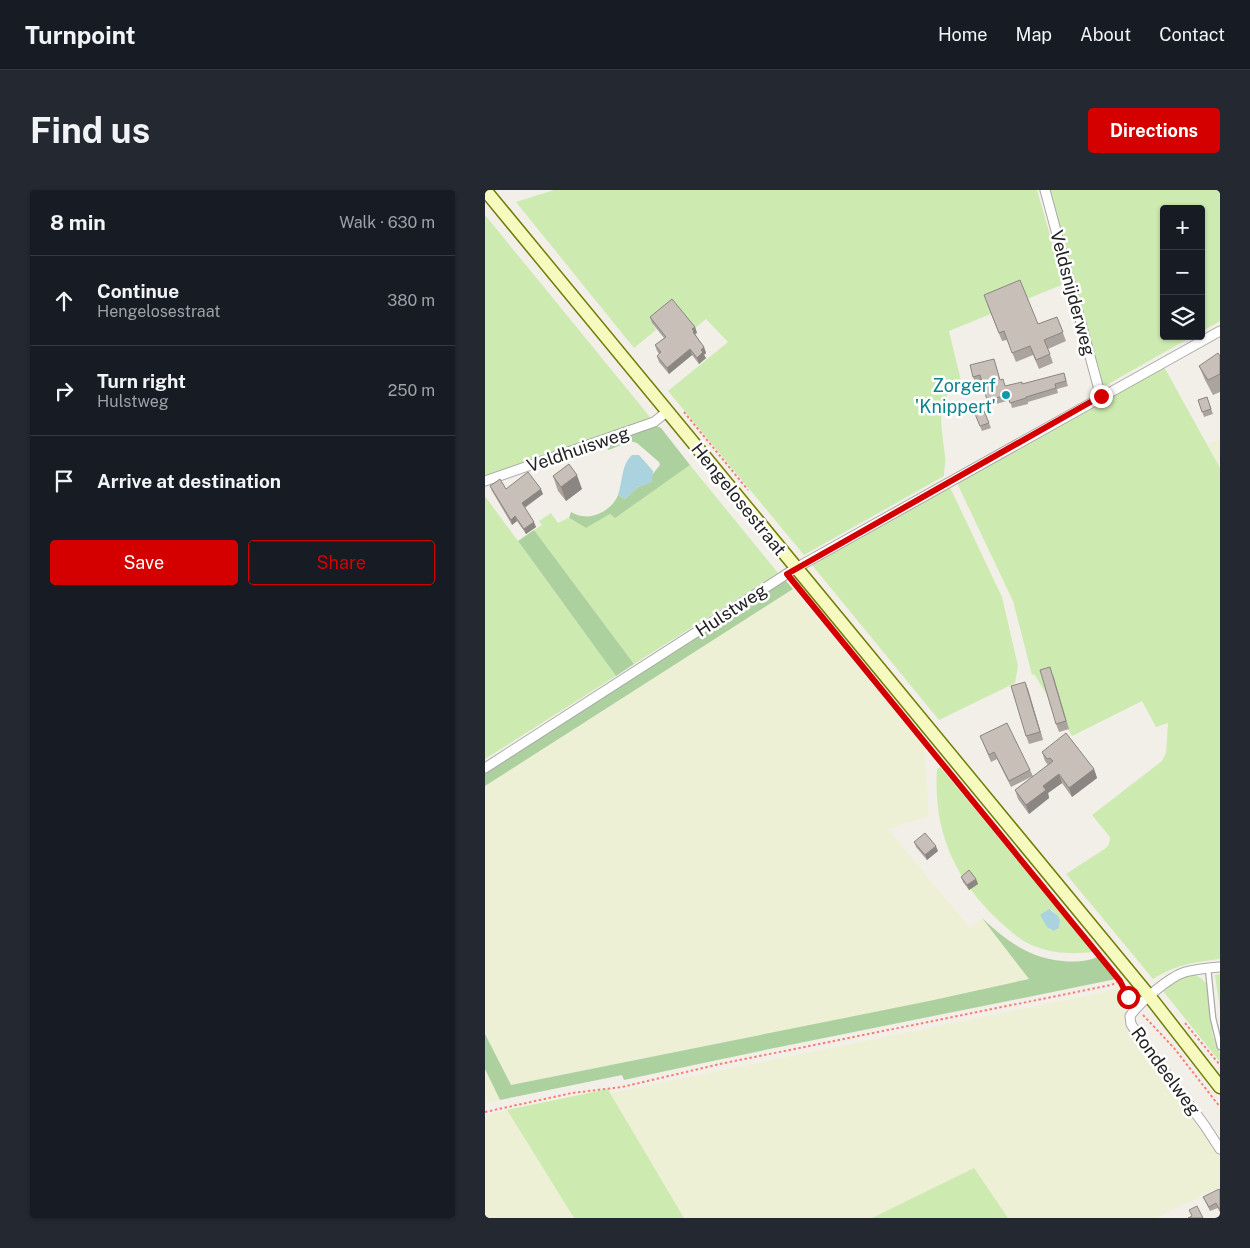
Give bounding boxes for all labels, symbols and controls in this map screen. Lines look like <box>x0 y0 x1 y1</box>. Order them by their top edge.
text: Turnpoint <box>25 21 135 49</box>
text: Home <box>938 24 988 45</box>
text: Map <box>1016 24 1052 45</box>
text: About <box>1080 24 1131 45</box>
text: Contact <box>1159 24 1225 45</box>
button: Directions <box>1088 108 1220 153</box>
text: Find us <box>30 110 150 151</box>
map controls <box>1160 205 1205 340</box>
button: + <box>1160 205 1205 250</box>
text: 8 min <box>50 210 106 235</box>
text: Walk · 630 m <box>339 213 435 232</box>
street label: Veldsnijderweg <box>1046 228 1100 358</box>
button: − <box>1160 250 1205 295</box>
text: Continue <box>97 280 179 302</box>
icon: ahead <box>50 287 78 315</box>
text: 380 m <box>387 291 435 310</box>
button: layers <box>1160 295 1205 340</box>
text: Hengelosestraat <box>97 302 220 321</box>
text: Turn right <box>97 370 186 392</box>
place label: Zorgerf 'Knippert' <box>915 375 996 417</box>
icon: right <box>50 377 78 405</box>
text: 250 m <box>388 381 435 400</box>
route end <box>1090 385 1113 408</box>
marker: Zorgerf 'Knippert' <box>1000 389 1012 401</box>
text: Hulstweg <box>97 392 169 411</box>
street label: Veldhuisweg <box>524 422 632 476</box>
street label: Hengelosestraat <box>687 438 791 560</box>
icon: arrive <box>50 467 78 495</box>
text: Arrive at destination <box>97 470 281 492</box>
button: Save <box>50 540 238 585</box>
button: Share <box>248 540 435 585</box>
street label: Hulstweg <box>691 579 771 641</box>
route start <box>1117 986 1140 1009</box>
street label: Rondeelweg <box>1127 1023 1205 1119</box>

